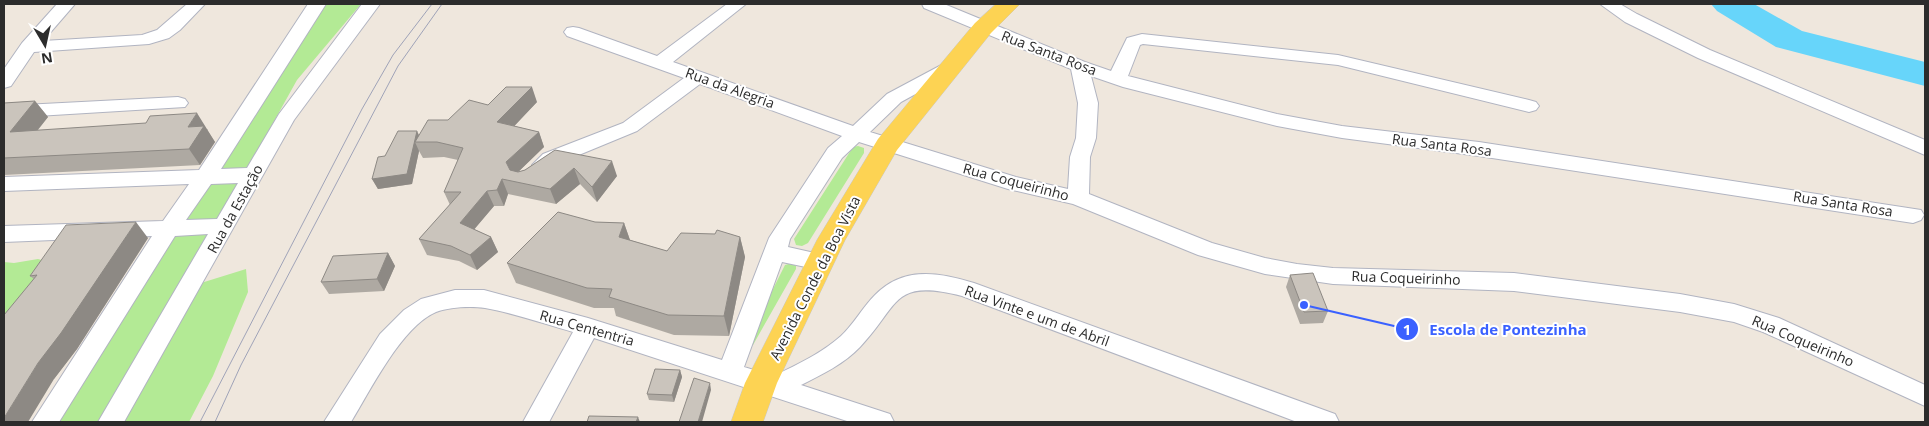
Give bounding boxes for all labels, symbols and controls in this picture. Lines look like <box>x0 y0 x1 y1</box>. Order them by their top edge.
north arrow <box>20 20 70 70</box>
street label: Rua Santa Rosa <box>999 26 1100 79</box>
text: N <box>40 48 54 69</box>
street label: Rua da Alegria <box>683 63 777 112</box>
street label: Rua Santa Rosa <box>1391 129 1493 160</box>
street label: Rua Coqueirinho <box>961 158 1071 205</box>
street label: Rua da Estação <box>202 161 267 257</box>
street label: Rua Santa Rosa <box>1792 186 1894 221</box>
street label: Avenida Conde da Boa Vista <box>765 192 864 363</box>
street label: Rua Coqueirinho <box>1351 266 1461 289</box>
street label: Rua Vinte e um de Abril <box>962 281 1112 351</box>
street label: Rua Cententria <box>538 305 637 350</box>
street label: Rua Coqueirinho <box>1749 310 1857 371</box>
callout: Escola de Pontezinha <box>1394 314 1597 344</box>
text: 1 <box>1403 319 1411 339</box>
text: Escola de Pontezinha <box>1429 319 1587 339</box>

